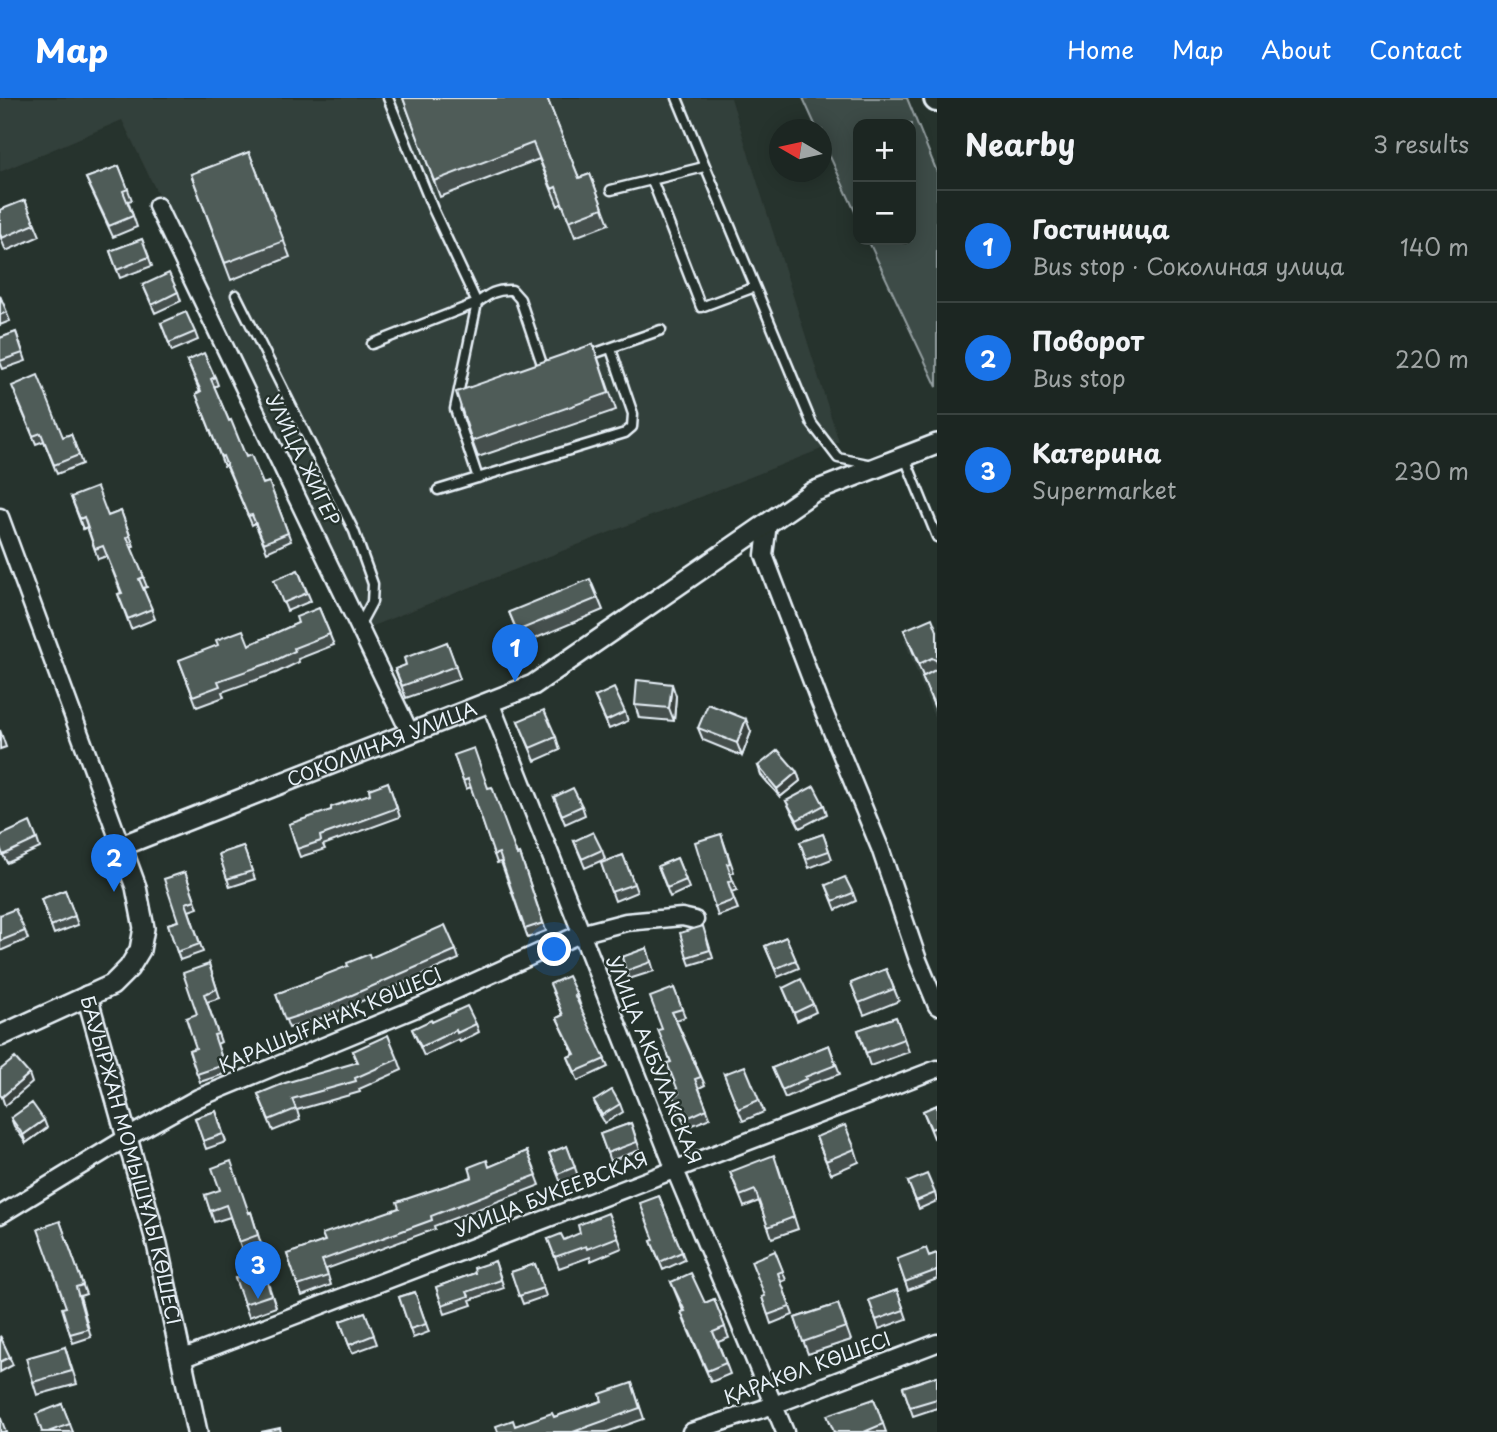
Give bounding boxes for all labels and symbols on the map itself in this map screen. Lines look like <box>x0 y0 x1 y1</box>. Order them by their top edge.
north arrow <box>769 119 832 182</box>
street label: УЛИЦА ЖИГЕР <box>260 389 348 530</box>
pin: 1 <box>492 624 538 682</box>
street label: СОКОЛИНАЯ УЛИЦА <box>282 693 481 793</box>
pin: 2 <box>91 834 137 892</box>
your location <box>537 932 571 966</box>
street label: УЛИЦА АКБУЛАКСКАЯ <box>600 951 710 1168</box>
street label: ҚАРАШЫҒАНАҚ КӨШЕСІ <box>214 959 446 1079</box>
street label: БАУЫРЖАН МОМЫШҰЛЫ КӨШЕСІ <box>75 992 189 1327</box>
street label: УЛИЦА БУКЕЕВСКАЯ <box>450 1143 651 1243</box>
pin: 3 <box>235 1241 281 1299</box>
street label: ҚАРАКӨЛ КӨШЕСІ <box>719 1324 894 1410</box>

